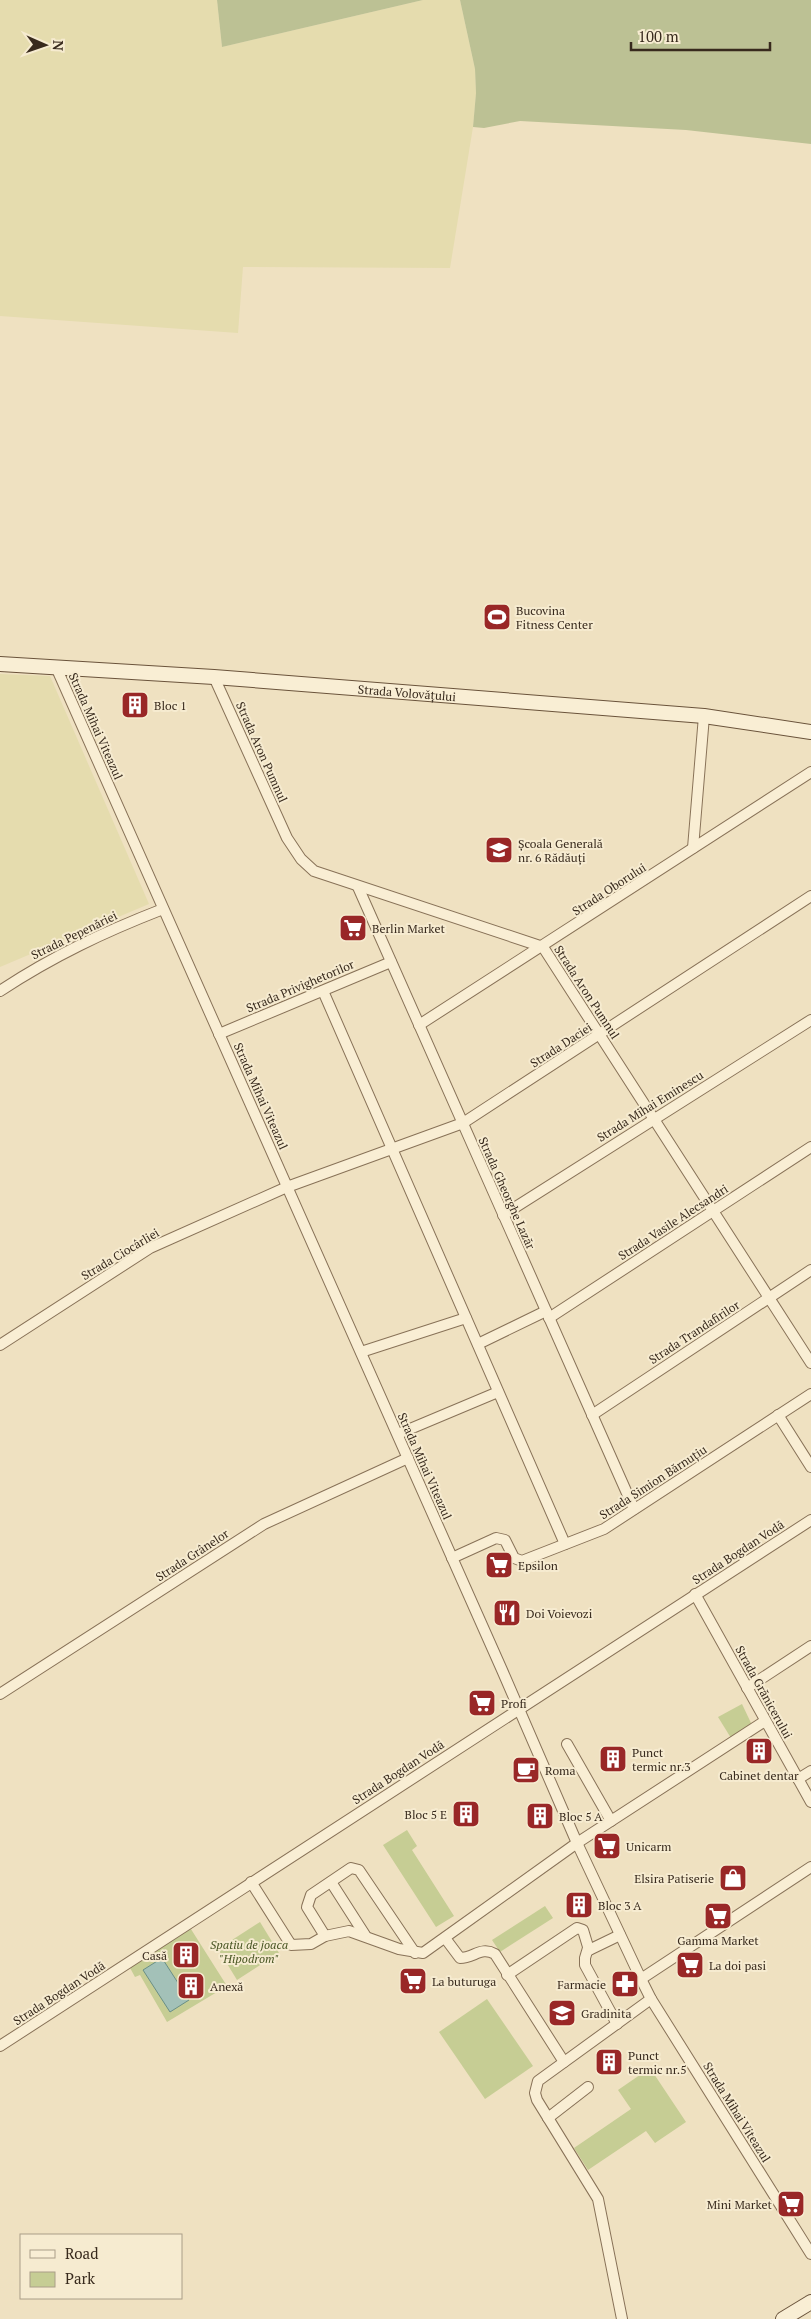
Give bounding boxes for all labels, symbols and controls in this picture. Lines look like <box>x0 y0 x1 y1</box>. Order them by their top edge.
north arrow <box>20 20 70 70</box>
scale bar <box>631 20 770 52</box>
text: 100 m <box>638 26 679 46</box>
text: N <box>49 40 68 51</box>
sports icon: Bucovina Fitness Center <box>482 602 512 632</box>
place label: Bucovina Fitness Center <box>516 603 593 632</box>
street label: Strada Mihai Viteazul <box>66 670 126 782</box>
street label: Strada Volovățului <box>357 681 457 704</box>
building icon: Bloc 1 <box>120 690 150 720</box>
place label: Bloc 1 <box>154 698 187 713</box>
street label: Strada Aron Pumnul <box>233 699 291 805</box>
school or university icon: Școala Generală nr. 6 Rădăuți <box>484 835 514 865</box>
place label: Școala Generală nr. 6 Rădăuți <box>518 836 603 866</box>
street label: Strada Oborului <box>569 859 649 918</box>
street label: Strada Pepenăriei <box>29 908 120 962</box>
supermarket icon: Berlin Market <box>338 913 368 943</box>
place label: Berlin Market <box>372 921 445 936</box>
street label: Strada Aron Pumnul <box>551 942 623 1042</box>
street label: Strada Privighetorilor <box>244 956 357 1016</box>
street label: Strada Daciei <box>527 1019 595 1071</box>
street label: Strada Mihai Viteazul <box>231 1040 291 1152</box>
street label: Strada Mihai Eminescu <box>594 1067 706 1145</box>
street label: Strada Gheorghe Lazăr <box>475 1135 539 1252</box>
street label: Strada Vasile Alecsandri <box>615 1181 731 1263</box>
street label: Strada Ciocârliei <box>78 1225 162 1283</box>
street label: Strada Trandafirilor <box>646 1297 742 1367</box>
street label: Strada Mihai Viteazul <box>395 1410 455 1522</box>
street label: Strada Simion Bărnuțiu <box>597 1442 710 1523</box>
street label: Strada Bogdan Vodă <box>689 1517 787 1587</box>
street label: Strada Grânelor <box>153 1526 232 1584</box>
supermarket icon: Epsilon <box>484 1550 514 1580</box>
place label: Epsilon <box>518 1558 558 1573</box>
restaurant icon: Doi Voievozi <box>492 1598 522 1628</box>
place label: Doi Voievozi <box>526 1606 593 1621</box>
street label: Strada Grănicerului <box>732 1643 796 1741</box>
supermarket icon: Profi <box>467 1688 497 1718</box>
place label: Profi <box>501 1696 527 1711</box>
building icon: Cabinet dentar <box>744 1736 774 1766</box>
street label: Strada Bogdan Vodă <box>349 1737 447 1807</box>
building icon: Punct termic nr.3 <box>598 1744 628 1774</box>
place label: Punct termic nr.3 <box>632 1745 691 1774</box>
cafe icon: Roma <box>511 1755 541 1785</box>
place label: Roma <box>545 1763 575 1778</box>
place label: Cabinet dentar <box>719 1768 799 1783</box>
building icon: Bloc 5 E <box>451 1799 481 1829</box>
building icon: Bloc 5 A <box>525 1801 555 1831</box>
place label: Bloc 5 E <box>405 1807 447 1822</box>
place label: Bloc 5 A <box>559 1809 603 1824</box>
supermarket icon: Unicarm <box>592 1831 622 1861</box>
place label: Unicarm <box>626 1839 672 1854</box>
shop icon: Elsira Patiserie <box>718 1863 748 1893</box>
place label: Elsira Patiserie <box>634 1871 714 1886</box>
building icon: Bloc 3 A <box>564 1890 594 1920</box>
place label: Bloc 3 A <box>598 1898 642 1913</box>
supermarket icon: Gamma Market <box>703 1901 733 1931</box>
place label: Gamma Market <box>677 1933 759 1948</box>
park label: Spatiu de joaca "Hipodrom" <box>210 1937 288 1966</box>
building icon: Casă <box>171 1940 201 1970</box>
place label: Casă <box>142 1948 167 1963</box>
supermarket icon: La doi pasi <box>675 1950 705 1980</box>
street label: Strada Bogdan Vodă <box>10 1958 108 2028</box>
place label: La doi pasi <box>709 1958 766 1973</box>
supermarket icon: La buturuga <box>398 1966 428 1996</box>
pharmacy icon: Farmacie <box>610 1969 640 1999</box>
building icon: Anexă <box>176 1971 206 2001</box>
place label: La buturuga <box>432 1974 496 1989</box>
place label: Farmacie <box>557 1977 606 1992</box>
place label: Anexă <box>210 1979 243 1994</box>
school or university icon: Gradinita <box>547 1998 577 2028</box>
place label: Gradinita <box>581 2006 631 2021</box>
building icon: Punct termic nr.5 <box>594 2047 624 2077</box>
place label: Punct termic nr.5 <box>628 2048 687 2077</box>
street label: Strada Mihai Viteazul <box>700 2059 774 2165</box>
supermarket icon: Mini Market <box>776 2189 806 2219</box>
place label: Mini Market <box>707 2197 773 2212</box>
legend <box>20 2234 182 2299</box>
text: Road <box>65 2243 98 2263</box>
text: Park <box>65 2268 95 2288</box>

